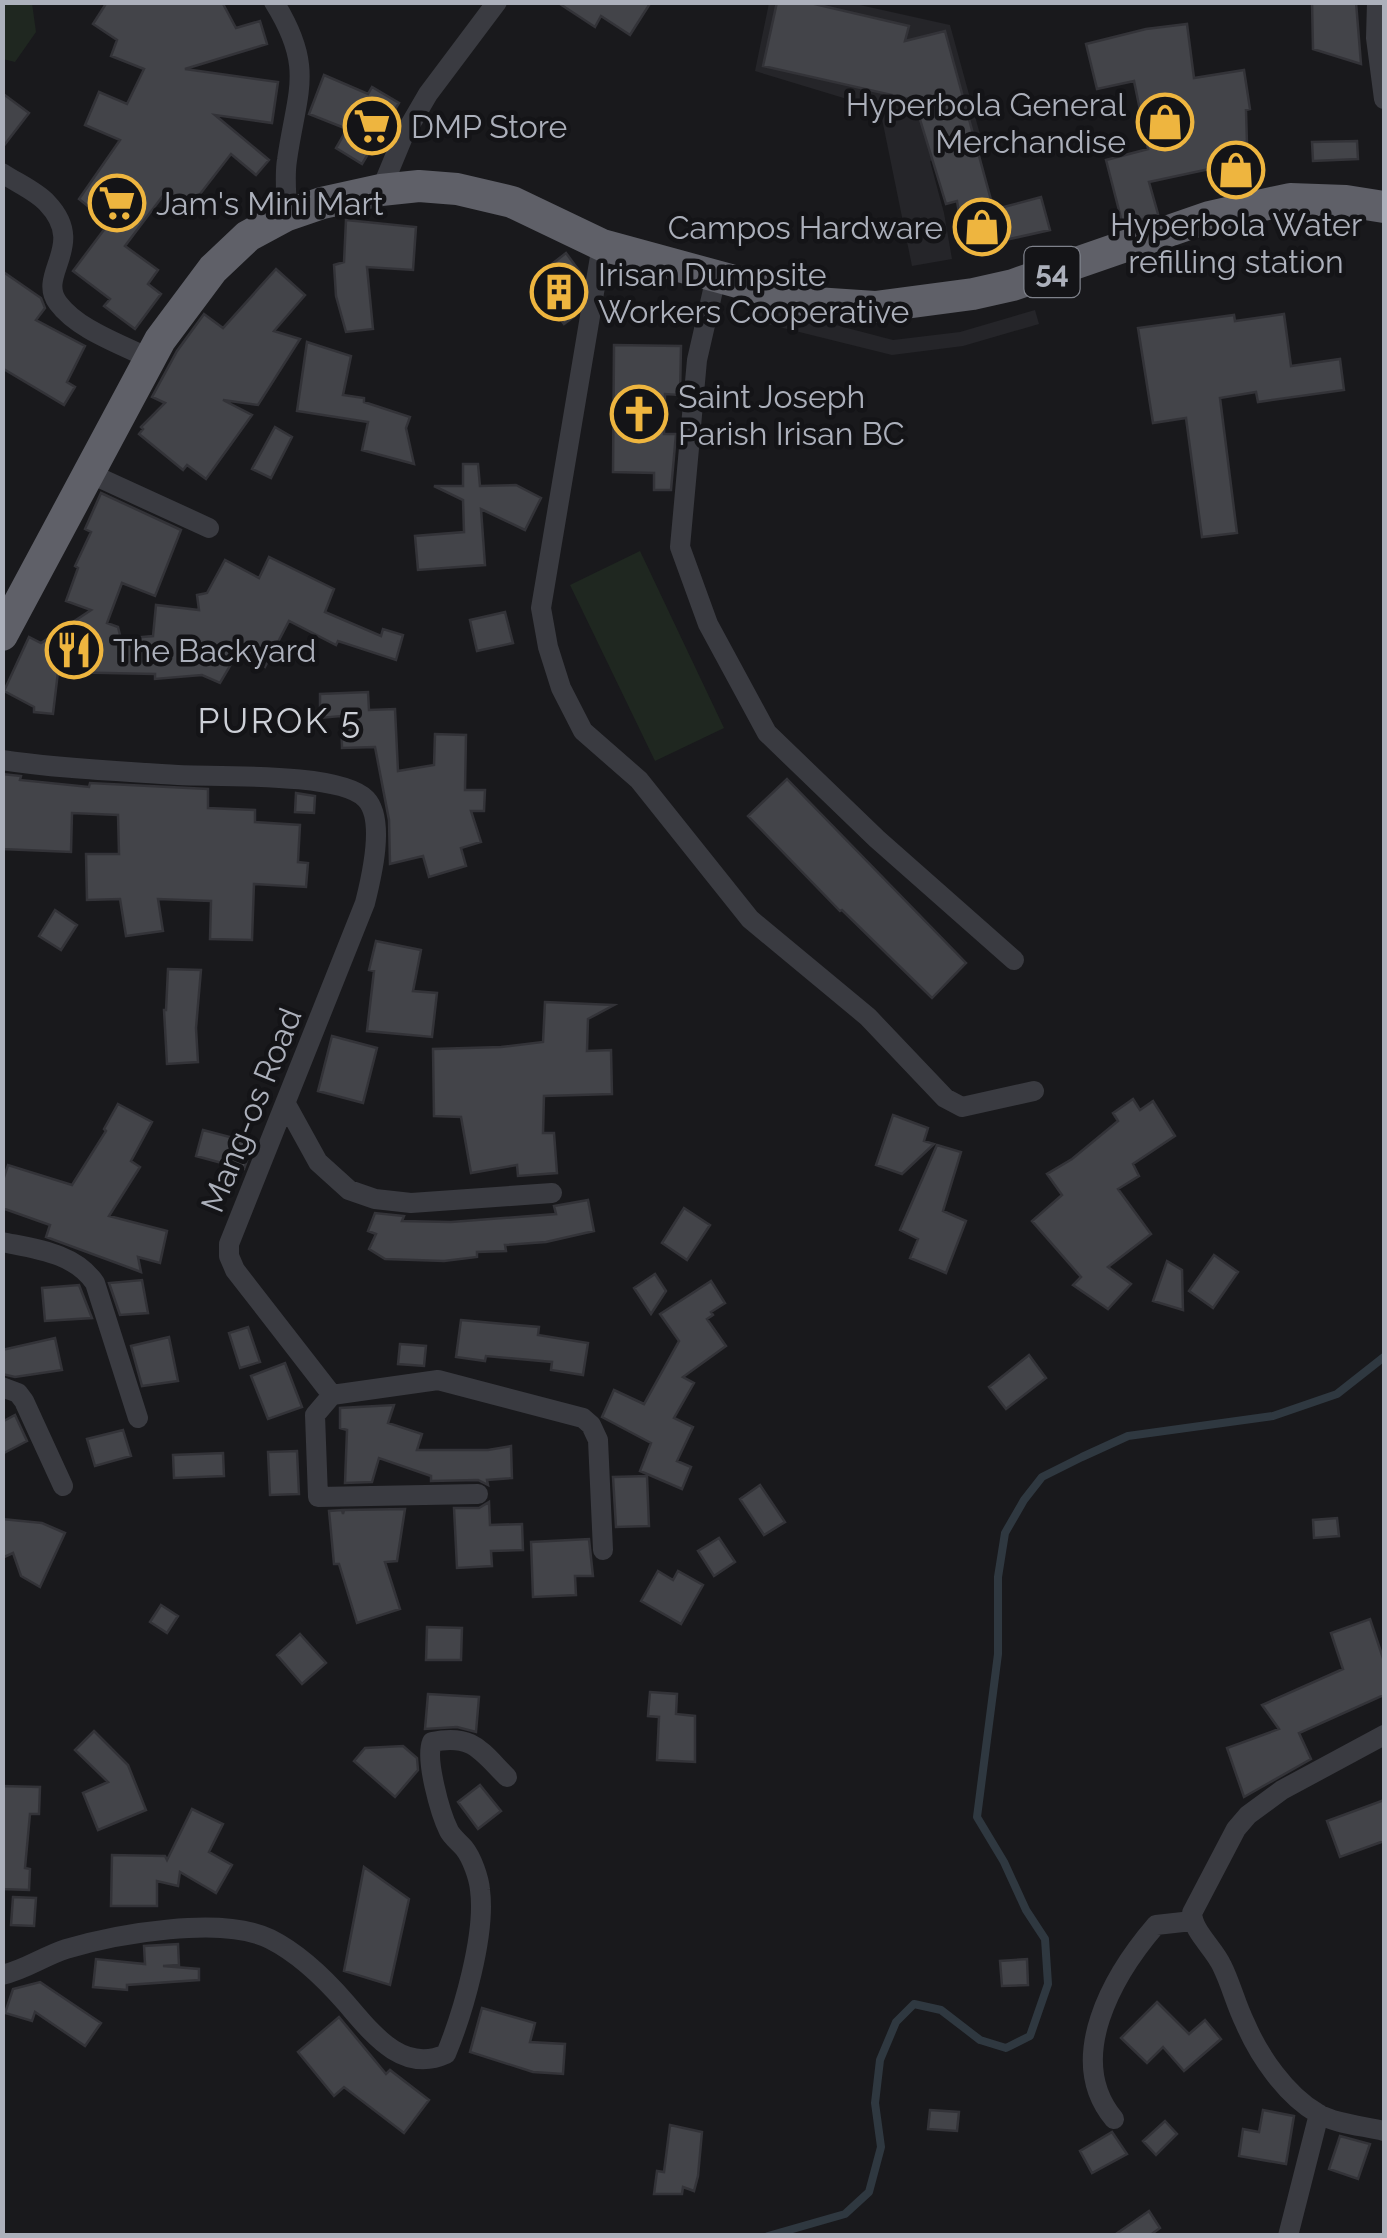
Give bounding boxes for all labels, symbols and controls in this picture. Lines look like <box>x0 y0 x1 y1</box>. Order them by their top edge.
place label: Hyperbola General Merchandise <box>846 86 1126 160</box>
shop icon: Hyperbola General Merchandise <box>1135 92 1195 152</box>
supermarket icon: DMP Store <box>342 96 402 156</box>
place label: DMP Store <box>411 108 567 145</box>
shop icon: Hyperbola Water refilling station <box>1206 140 1266 200</box>
supermarket icon: Jam's Mini Mart <box>87 173 147 233</box>
place label: Jam's Mini Mart <box>156 185 384 222</box>
shop icon: Campos Hardware <box>952 197 1012 257</box>
place label: Hyperbola Water refilling station <box>1110 206 1362 280</box>
place label: Campos Hardware <box>668 209 943 246</box>
road number: 54 <box>1024 247 1080 297</box>
place label: Irisan Dumpsite Workers Cooperative <box>598 256 909 330</box>
building icon: Irisan Dumpsite Workers Cooperative <box>529 262 589 322</box>
place label: Saint Joseph Parish Irisan BC <box>678 378 905 452</box>
church icon: Saint Joseph Parish Irisan BC <box>609 384 669 444</box>
restaurant icon: The Backyard <box>44 620 104 680</box>
place label: The Backyard <box>113 632 316 669</box>
district label: PUROK 5 <box>198 700 362 741</box>
street label: Mang-os Road <box>193 1003 309 1217</box>

